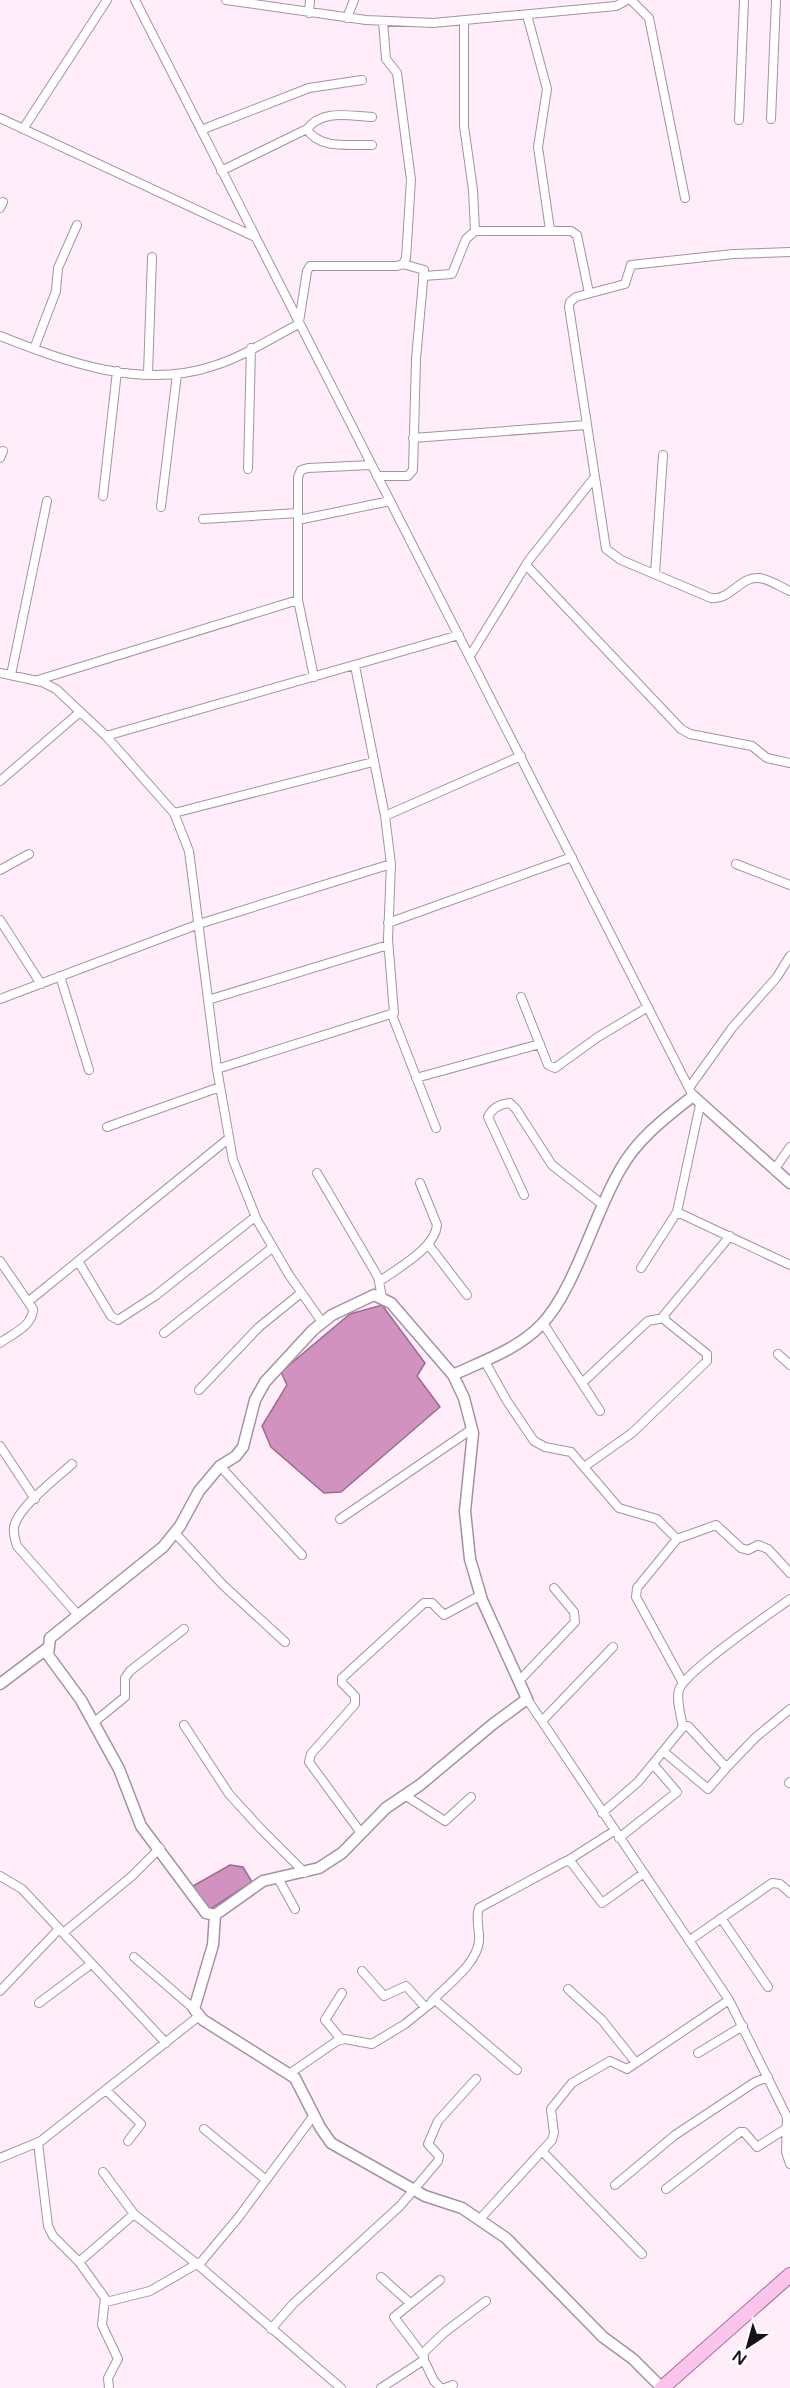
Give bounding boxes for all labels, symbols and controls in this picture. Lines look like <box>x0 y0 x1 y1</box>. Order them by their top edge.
north arrow <box>718 2316 778 2376</box>
text: N <box>729 2345 751 2369</box>

